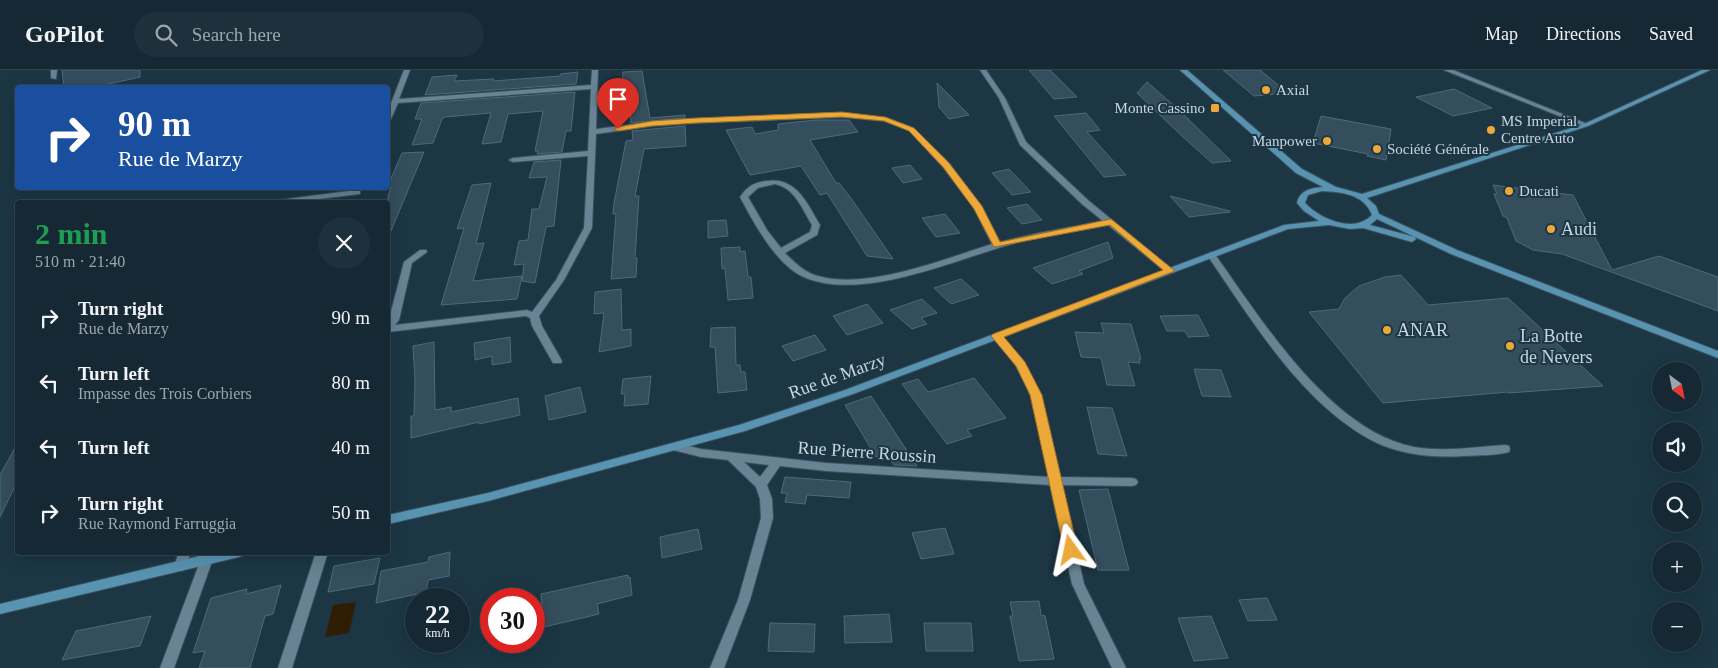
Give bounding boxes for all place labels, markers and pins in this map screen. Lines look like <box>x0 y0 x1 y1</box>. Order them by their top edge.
pin <box>597 78 639 129</box>
place label: Axial <box>1276 82 1309 98</box>
marker: Axial <box>1260 84 1272 96</box>
place label: Monte Cassino <box>1115 100 1205 116</box>
marker: Monte Cassino <box>1209 102 1221 114</box>
place label: MS Imperial Centre Auto <box>1501 113 1577 146</box>
marker: MS Imperial Centre Auto <box>1485 124 1497 136</box>
place label: Manpower <box>1252 133 1317 149</box>
marker: Manpower <box>1321 135 1333 147</box>
place label: Société Générale <box>1387 141 1489 157</box>
marker: Société Générale <box>1371 143 1383 155</box>
place label: Ducati <box>1519 183 1559 199</box>
marker: Ducati <box>1503 185 1515 197</box>
place label: Audi <box>1561 219 1597 239</box>
marker: Audi <box>1545 223 1557 235</box>
place label: ANAR <box>1397 320 1448 340</box>
marker: ANAR <box>1381 324 1393 336</box>
place label: La Botte de Nevers <box>1520 326 1592 367</box>
marker: La Botte de Nevers <box>1504 340 1516 352</box>

